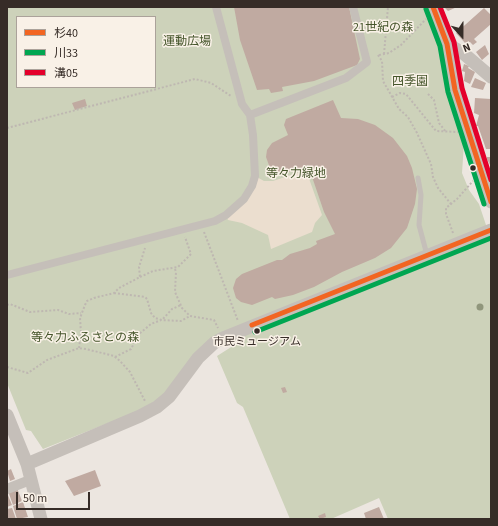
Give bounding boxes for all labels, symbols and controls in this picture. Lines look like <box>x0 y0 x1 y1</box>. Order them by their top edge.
legend <box>16 16 156 88</box>
north arrow <box>442 16 482 56</box>
park label: 21世紀の森 <box>353 21 413 35</box>
text: 杉40 <box>54 25 78 42</box>
park label: 運動広場 <box>163 35 211 49</box>
text: N <box>460 39 473 56</box>
text: 川33 <box>54 45 78 62</box>
text: 溝05 <box>54 65 78 82</box>
park label: 四季園 <box>392 75 428 89</box>
unlabelled marker <box>468 163 478 173</box>
park label: 等々力緑地 <box>266 167 326 181</box>
marker: 市民ミュージアム <box>252 326 262 336</box>
park label: 等々力ふるさとの森 <box>31 331 139 345</box>
place label: 市民ミュージアム <box>213 336 301 350</box>
scale bar <box>18 484 92 510</box>
text: 50 m <box>23 490 47 507</box>

